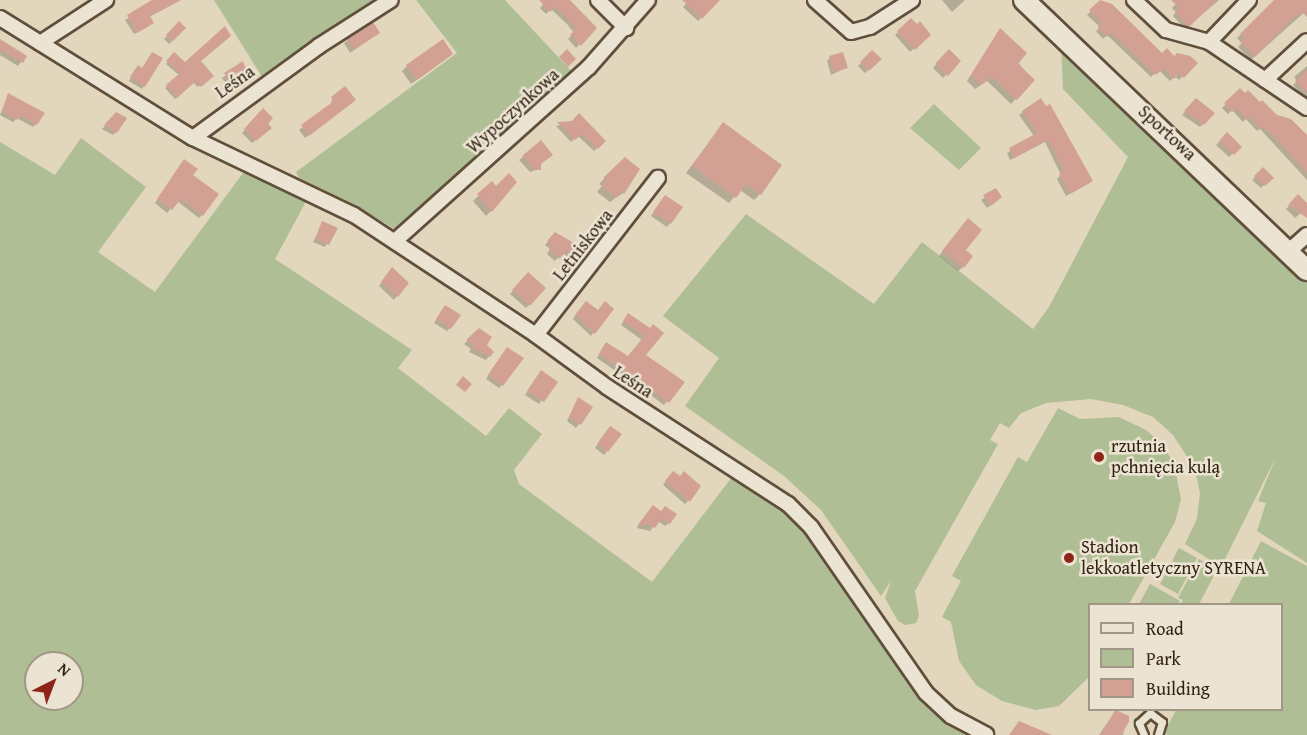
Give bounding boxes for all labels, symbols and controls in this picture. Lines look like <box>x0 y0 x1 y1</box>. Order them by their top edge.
street label: Leśna <box>211 61 259 103</box>
street label: Wypoczynkowa <box>462 64 564 158</box>
street label: Sportowa <box>1134 101 1200 165</box>
street label: Letniskowa <box>548 205 618 285</box>
street label: Leśna <box>609 361 657 403</box>
place label: rzutnia pchnięcia kulą <box>1111 436 1220 478</box>
marker: rzutnia pchnięcia kulą <box>1092 450 1106 464</box>
place label: Stadion lekkoatletyczny SYRENA <box>1081 537 1266 580</box>
marker: Stadion lekkoatletyczny SYRENA <box>1062 551 1076 565</box>
legend <box>1088 603 1283 711</box>
text: Road <box>1146 615 1184 642</box>
text: Park <box>1146 645 1181 672</box>
north arrow <box>24 651 84 711</box>
text: N <box>53 657 77 682</box>
text: Building <box>1146 675 1210 702</box>

